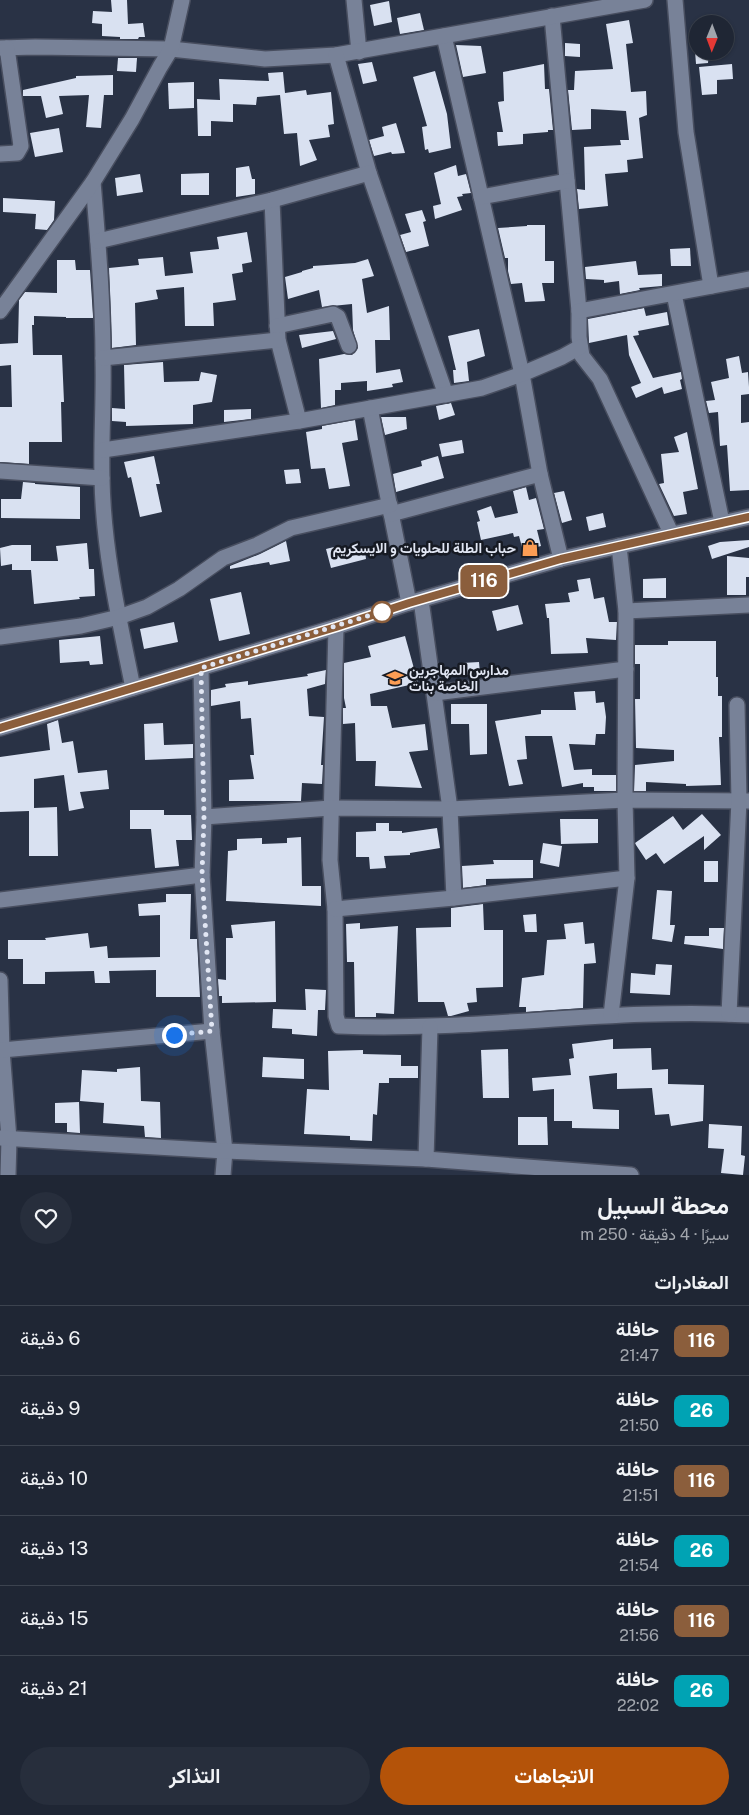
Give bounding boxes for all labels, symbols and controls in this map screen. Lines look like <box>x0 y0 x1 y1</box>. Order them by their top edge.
north arrow <box>689 15 734 60</box>
map controls <box>689 15 734 60</box>
shop icon: حباب الطلة للحلويات و الايسكريم <box>520 538 540 558</box>
place label: حباب الطلة للحلويات و الايسكريم <box>333 540 516 557</box>
line badge: 116 <box>455 565 513 597</box>
text: 116 <box>470 570 498 591</box>
unlabelled marker <box>371 601 393 623</box>
place label: مدارس المهاجرين الخاصة بنات <box>409 662 509 695</box>
school or university icon: مدارس المهاجرين الخاصة بنات <box>385 668 405 688</box>
your location <box>162 1023 187 1048</box>
text: محطة السبيل <box>597 1191 729 1219</box>
button: heart <box>20 1192 72 1244</box>
text: سيرًا · 4 دقيقة · 250 m <box>580 1225 729 1244</box>
text: المغادرات <box>654 1271 729 1293</box>
text: حافلة <box>616 1318 659 1340</box>
text: 6 دقيقة <box>20 1327 80 1349</box>
text: 116 <box>688 1330 715 1351</box>
text: 21:47 <box>620 1346 659 1365</box>
text: حافلة <box>616 1388 659 1410</box>
text: 9 دقيقة <box>20 1397 80 1419</box>
text: 26 <box>690 1400 713 1421</box>
text: 21:50 <box>619 1416 659 1435</box>
text: حافلة <box>616 1458 659 1480</box>
text: 10 دقيقة <box>20 1467 88 1489</box>
text: 116 <box>688 1470 715 1491</box>
text: 21:51 <box>623 1486 659 1505</box>
text: حافلة <box>616 1528 659 1550</box>
text: 13 دقيقة <box>20 1537 88 1559</box>
text: 26 <box>690 1540 713 1561</box>
text: 21:54 <box>619 1556 659 1575</box>
text: حافلة <box>616 1598 659 1620</box>
text: 15 دقيقة <box>20 1607 89 1629</box>
text: 116 <box>688 1610 715 1631</box>
text: 21:56 <box>619 1626 659 1645</box>
text: حافلة <box>616 1668 659 1690</box>
text: 21 دقيقة <box>20 1677 88 1699</box>
text: 26 <box>690 1680 713 1701</box>
text: 22:02 <box>617 1696 659 1715</box>
button: التذاكر <box>20 1747 370 1805</box>
button: الاتجاهات <box>380 1747 729 1805</box>

